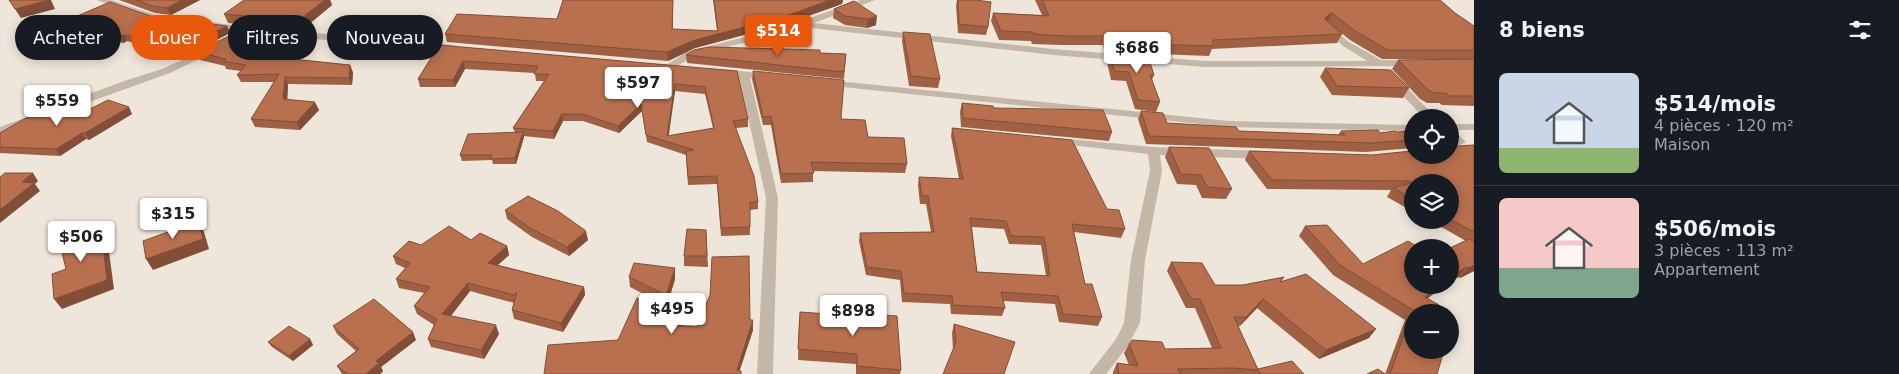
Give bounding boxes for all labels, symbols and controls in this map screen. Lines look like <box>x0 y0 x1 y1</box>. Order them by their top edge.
chip: Acheter <box>15 15 121 60</box>
chip: Louer <box>131 15 218 60</box>
chip: Filtres <box>228 15 317 60</box>
chip: Nouveau <box>327 15 443 60</box>
pin: $514 <box>748 15 808 57</box>
icon: filters <box>1846 16 1874 44</box>
text: 8 biens <box>1499 18 1585 42</box>
text: $514 <box>756 21 800 40</box>
pin: $686 <box>1107 32 1167 74</box>
text: $686 <box>1115 38 1159 57</box>
pin: $597 <box>608 66 668 109</box>
text: $597 <box>616 73 660 92</box>
pin: $559 <box>27 84 87 127</box>
text: $559 <box>35 91 79 110</box>
text: $514/mois <box>1654 92 1776 116</box>
icon: home <box>1539 93 1599 153</box>
map controls <box>1404 109 1459 359</box>
button: locate <box>1404 109 1459 164</box>
text: 4 pièces · 120 m² <box>1654 116 1794 135</box>
text: Maison <box>1654 135 1710 154</box>
button: layers <box>1404 174 1459 229</box>
pin: $315 <box>143 198 203 240</box>
text: $315 <box>151 204 195 223</box>
text: $506/mois <box>1654 217 1776 241</box>
icon: home <box>1539 218 1599 278</box>
pin: $506 <box>51 220 111 263</box>
text: $506 <box>59 227 103 246</box>
button: + <box>1404 239 1459 294</box>
text: 3 pièces · 113 m² <box>1654 241 1794 260</box>
text: Appartement <box>1654 260 1760 279</box>
pin: $495 <box>642 292 702 335</box>
pin: $898 <box>823 294 883 337</box>
text: $495 <box>650 299 694 318</box>
text: $898 <box>831 301 875 320</box>
button: − <box>1404 304 1459 359</box>

